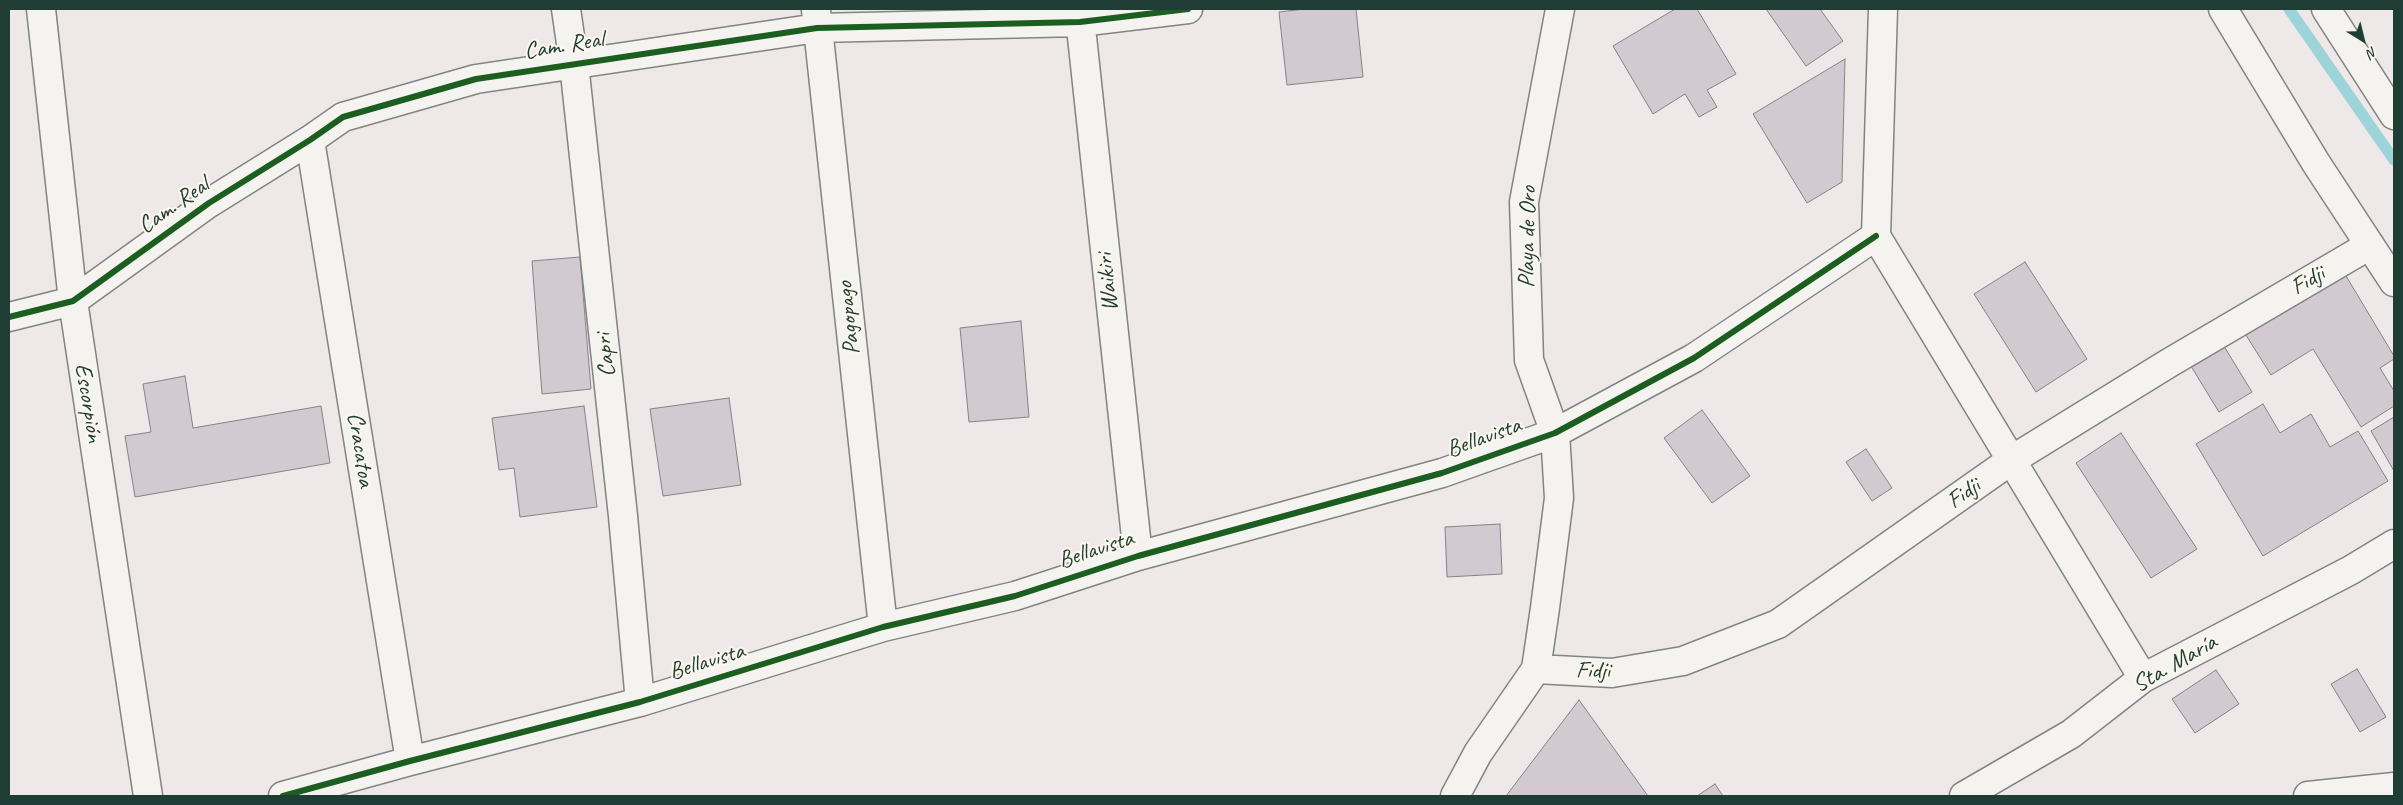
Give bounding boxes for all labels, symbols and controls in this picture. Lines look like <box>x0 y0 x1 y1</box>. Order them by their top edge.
north arrow <box>2338 15 2388 65</box>
street label: Cam. Real <box>522 26 606 66</box>
text: N <box>2364 43 2381 62</box>
street label: Cam. Real <box>133 171 215 241</box>
street label: Playa de Oro <box>1513 186 1543 288</box>
street label: Waikiri <box>1091 251 1125 313</box>
street label: Fidji <box>2286 260 2330 302</box>
street label: Pagopago <box>831 280 867 356</box>
street label: Capri <box>589 332 623 378</box>
street label: Escorpión <box>68 362 108 444</box>
street label: Cracatoa <box>340 411 380 489</box>
street label: Bellavista <box>1443 411 1525 465</box>
street label: Fidji <box>1942 472 1986 516</box>
street label: Bellavista <box>1055 524 1137 576</box>
street label: Sta. María <box>2128 628 2222 700</box>
street label: Bellavista <box>666 637 748 687</box>
street label: Fidji <box>1576 656 1610 686</box>

